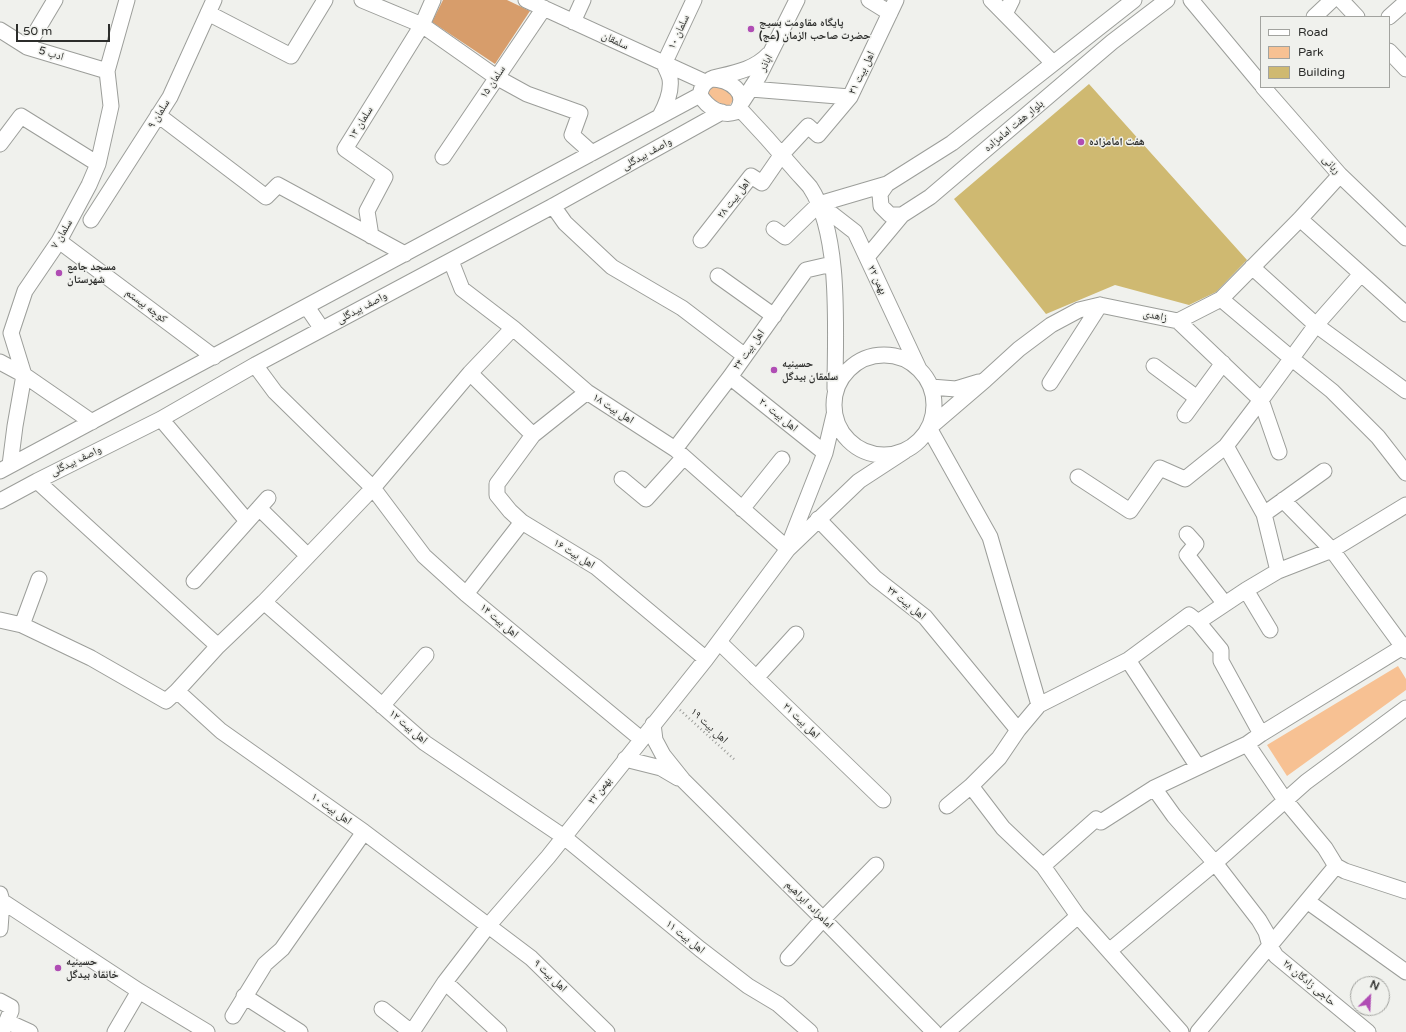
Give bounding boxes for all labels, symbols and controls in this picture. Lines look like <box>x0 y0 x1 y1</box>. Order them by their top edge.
street label: سلمان ۱۰ <box>665 13 693 51</box>
scale bar <box>18 16 112 42</box>
place label: پایگاه مقاومت بسیج حضرت صاحب الزمان (عج) <box>759 16 871 42</box>
legend <box>1260 16 1390 88</box>
text: 50 m <box>23 24 52 38</box>
marker: پایگاه مقاومت بسیج حضرت صاحب الزمان (عج) <box>746 24 756 34</box>
text: Road <box>1298 25 1328 39</box>
street label: سلمقان <box>600 29 630 53</box>
street label: ادب 5 <box>37 44 65 64</box>
text: Park <box>1298 45 1324 59</box>
street label: اهل بیت ۳۱ <box>846 49 878 97</box>
street label: اباذر <box>756 52 776 74</box>
street label: سلمان ۱۵ <box>477 63 509 101</box>
text: Building <box>1298 65 1345 79</box>
street label: سلمان ۹ <box>145 97 173 131</box>
street label: بلوار هفت امامزاده <box>981 97 1047 155</box>
street label: سلمان ۱۳ <box>346 104 376 142</box>
street label: واصف بیدگلی <box>620 135 674 173</box>
place label: هفت امامزاده <box>1089 135 1145 149</box>
marker: هفت امامزاده <box>1076 137 1086 147</box>
street label: ربانی <box>1319 153 1343 177</box>
street label: اهل بیت ۲۸ <box>715 177 753 221</box>
street label: سلمان ۷ <box>48 217 76 251</box>
place label: مسجد جامع شهرستان <box>67 260 116 286</box>
street label: ۲۲ بهمن <box>864 263 890 297</box>
marker: مسجد جامع شهرستان <box>54 268 64 278</box>
street label: کوچه بیستم <box>123 286 169 326</box>
street label: واصف بیدگلی <box>334 289 390 327</box>
street label: زاهدی <box>1142 307 1168 325</box>
street label: اهل بیت ۲۴ <box>730 327 768 373</box>
place label: حسینیه سلمقان بیدگل <box>782 357 838 383</box>
marker: حسینیه سلمقان بیدگل <box>769 365 779 375</box>
street label: اهل بیت ۱۸ <box>590 391 636 427</box>
street label: اهل بیت ۲۰ <box>756 395 800 435</box>
street label: واصف بیدگلی <box>48 443 104 479</box>
street label: اهل بیت ۱۶ <box>551 536 597 572</box>
street label: اهل بیت ۲۳ <box>884 583 928 623</box>
street label: اهل بیت ۱۴ <box>477 601 521 641</box>
street label: اهل بیت ۲۱ <box>780 700 822 742</box>
street label: اهل بیت ۱۹ <box>688 705 730 747</box>
street label: اهل بیت ۱۲ <box>386 707 430 747</box>
street label: ۲۲ بهمن <box>585 775 615 807</box>
street label: اهل بیت ۱۰ <box>308 790 354 828</box>
street label: امامزاده ابراهیم <box>782 878 836 932</box>
street label: اهل بیت ۱۱ <box>663 917 707 957</box>
place label: حسینیه خانقاه بیدگل <box>66 955 119 981</box>
street label: اهل بیت ۹ <box>531 957 569 995</box>
street label: حاجی زادگان ۲۸ <box>1280 957 1338 1009</box>
marker: حسینیه خانقاه بیدگل <box>53 963 63 973</box>
north arrow <box>1350 976 1390 1016</box>
text: N <box>1368 978 1381 993</box>

